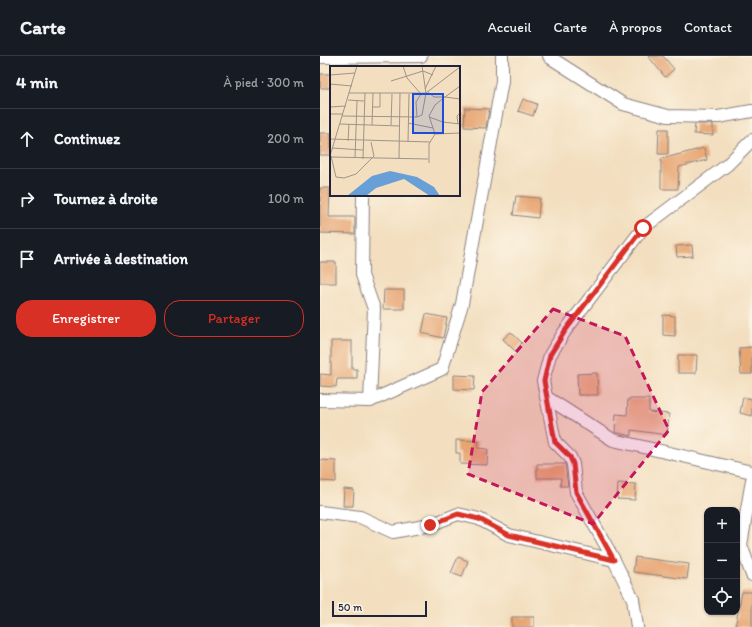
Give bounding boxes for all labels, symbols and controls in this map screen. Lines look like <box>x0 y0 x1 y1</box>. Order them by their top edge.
text: Carte <box>20 16 66 39</box>
text: Accueil <box>488 19 531 36</box>
text: Carte <box>553 19 587 36</box>
text: À propos <box>609 19 662 36</box>
text: Contact <box>684 19 732 36</box>
inset map <box>330 66 460 196</box>
text: 4 min <box>16 72 58 92</box>
text: À pied · 300 m <box>223 75 304 90</box>
icon: ahead <box>16 128 38 150</box>
text: Continuez <box>54 130 120 148</box>
text: 200 m <box>267 131 304 146</box>
icon: right <box>16 188 38 210</box>
text: Tournez à droite <box>54 190 158 208</box>
text: 100 m <box>268 191 304 206</box>
route start <box>634 219 652 237</box>
icon: arrive <box>16 248 38 270</box>
text: Arrivée à destination <box>54 250 188 268</box>
button: Enregistrer <box>16 300 156 337</box>
button: Partager <box>164 300 304 337</box>
map controls <box>704 507 740 615</box>
button: + <box>704 507 740 543</box>
route end <box>421 516 439 534</box>
button: − <box>704 543 740 579</box>
button: locate <box>704 579 740 615</box>
scale bar <box>332 599 427 618</box>
text: 50 m <box>338 601 362 614</box>

